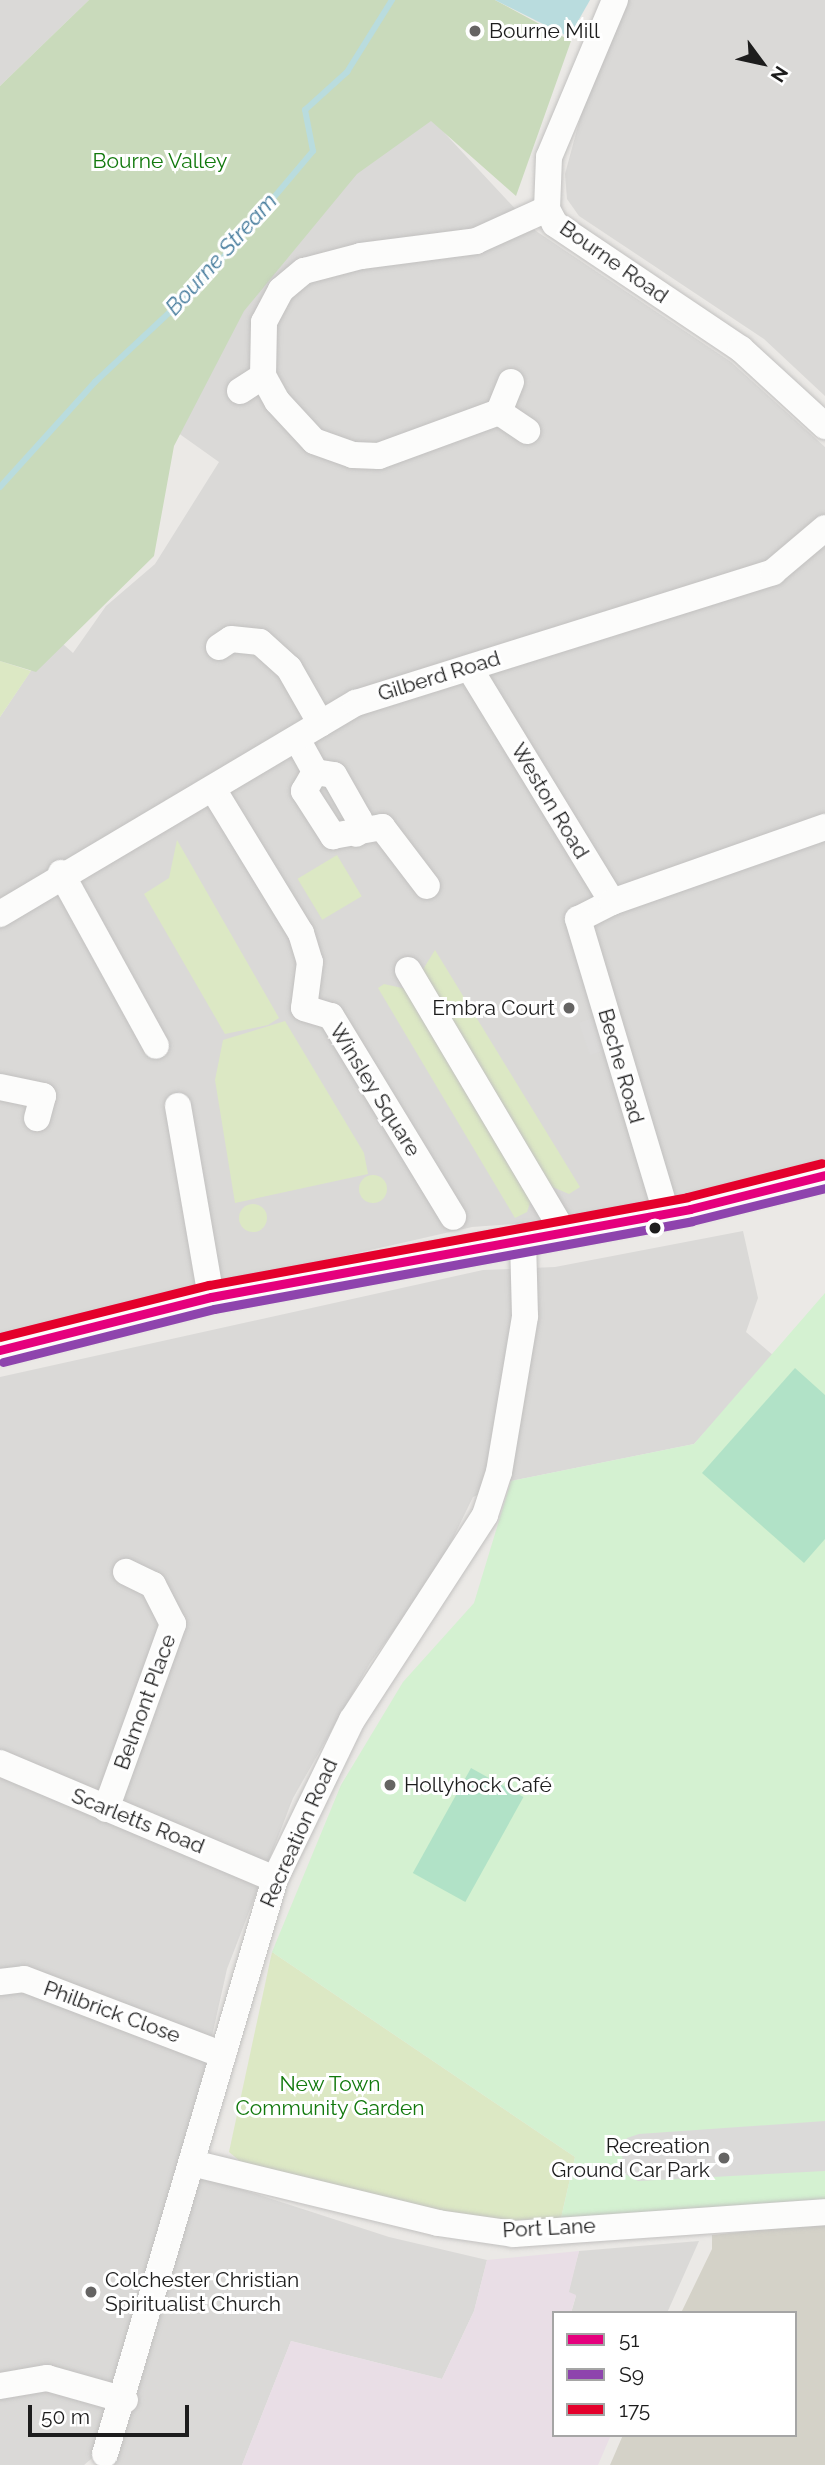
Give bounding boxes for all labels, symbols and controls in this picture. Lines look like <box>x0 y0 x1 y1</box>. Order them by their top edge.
place label: Bourne Mill <box>489 18 600 44</box>
marker: Bourne Mill <box>467 23 483 39</box>
north arrow <box>727 28 797 98</box>
text: N <box>766 62 793 87</box>
park label: Bourne Valley <box>92 148 228 174</box>
water label: Bourne Stream <box>159 187 283 321</box>
street label: Bourne Road <box>555 215 673 309</box>
street label: Gilberd Road <box>375 645 503 707</box>
street label: Weston Road <box>506 739 594 863</box>
place label: Embra Court <box>432 995 555 1021</box>
marker: Embra Court <box>561 1000 577 1016</box>
street label: Beche Road <box>593 1006 649 1126</box>
street label: Winsley Square <box>324 1019 426 1161</box>
unlabelled marker <box>648 1221 662 1235</box>
street label: Belmont Place <box>109 1631 181 1773</box>
street label: Recreation Road <box>255 1755 343 1911</box>
place label: Hollyhock Café <box>404 1772 552 1798</box>
marker: Hollyhock Café <box>382 1777 398 1793</box>
street label: Scarletts Road <box>68 1783 208 1859</box>
street label: Philbrick Close <box>40 1976 184 2048</box>
park label: New Town Community Garden <box>235 2071 425 2121</box>
place label: Recreation Ground Car Park <box>551 2133 710 2183</box>
marker: Recreation Ground Car Park <box>716 2150 732 2166</box>
street label: Port Lane <box>502 2213 596 2243</box>
place label: Colchester Christian Spiritualist Church <box>105 2267 300 2317</box>
marker: Colchester Christian Spiritualist Church <box>83 2284 99 2300</box>
legend <box>552 2311 797 2437</box>
text: 51 <box>619 2327 639 2352</box>
text: S9 <box>619 2362 644 2387</box>
scale bar <box>32 2392 192 2436</box>
text: 175 <box>619 2397 650 2422</box>
text: 50 m <box>41 2404 90 2429</box>

